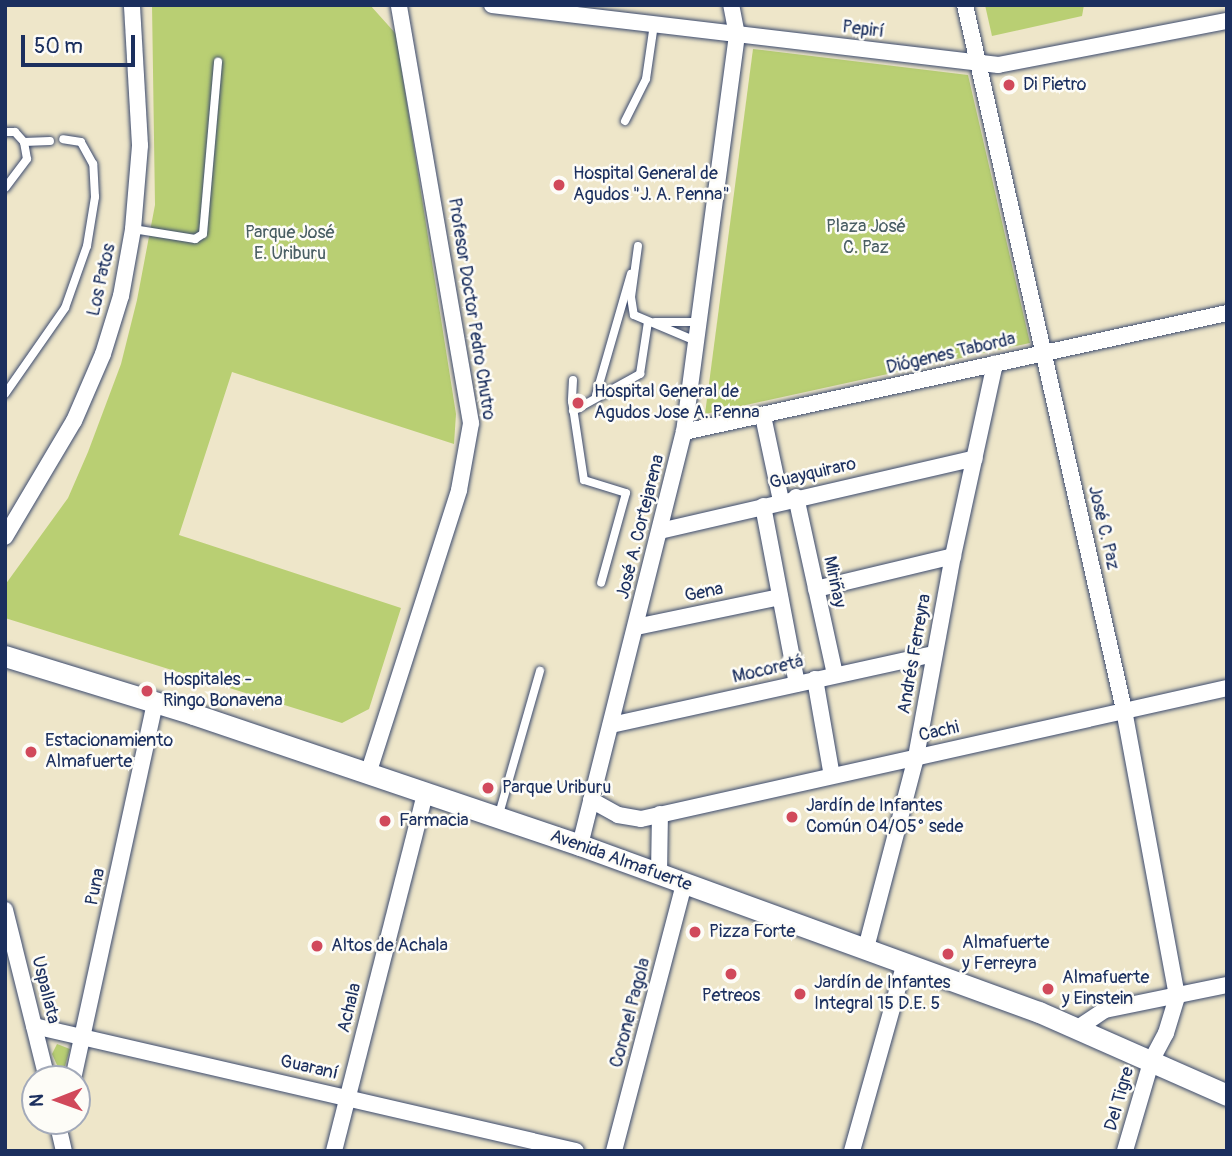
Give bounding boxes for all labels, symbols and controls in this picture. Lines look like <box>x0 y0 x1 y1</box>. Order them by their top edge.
street label: Pepirí <box>841 17 885 43</box>
scale bar <box>24 21 138 65</box>
text: 50 m <box>34 33 83 60</box>
place label: Di Pietro <box>1023 74 1086 96</box>
marker: Di Pietro <box>1001 77 1017 93</box>
place label: Hospital General de Agudos "J. A. Penna" <box>573 164 730 206</box>
marker: Hospital General de Agudos "J. A. Penna" <box>551 177 567 193</box>
street label: Profesor Doctor Pedro Chutro <box>443 196 499 422</box>
park label: Plaza José C. Paz <box>826 217 906 260</box>
park label: Parque José E. Uriburu <box>245 223 335 266</box>
street label: Los Patos <box>83 242 121 318</box>
street label: Diógenes Taborda <box>884 329 1018 379</box>
place label: Hospital General de Agudos Jose A. Penna <box>594 382 760 424</box>
marker: Hospital General de Agudos Jose A. Penna <box>568 393 588 413</box>
street label: José A. Cortejarena <box>613 452 669 602</box>
street label: Guayquiraro <box>768 454 858 494</box>
street label: José C. Paz <box>1083 484 1123 572</box>
street label: Miriñay <box>818 554 850 610</box>
street label: Gena <box>683 578 725 608</box>
street label: Andrés Ferreyra <box>894 592 936 716</box>
street label: Mocoretá <box>730 651 806 689</box>
place label: Hospitales - Ringo Bonavena <box>163 670 283 712</box>
marker: Hospitales - Ringo Bonavena <box>137 681 157 701</box>
street label: Cachi <box>917 717 961 747</box>
place label: Estacionamiento Almafuerte <box>45 731 173 774</box>
marker: Estacionamiento Almafuerte <box>23 744 39 760</box>
place label: Parque Uriburu <box>502 777 611 799</box>
marker: Parque Uriburu <box>480 780 496 796</box>
place label: Jardín de Infantes Común 04/05° sede <box>806 796 963 838</box>
marker: Jardín de Infantes Común 04/05° sede <box>784 809 800 825</box>
place label: Farmacia <box>399 810 469 832</box>
marker: Farmacia <box>377 813 393 829</box>
street label: Avenida Almafuerte <box>547 825 695 897</box>
street label: Puna <box>82 866 110 908</box>
place label: Pizza Forte <box>709 921 795 943</box>
marker: Pizza Forte <box>687 924 703 940</box>
place label: Almafuerte y Ferreyra <box>962 933 1049 976</box>
place label: Altos de Achala <box>331 935 448 957</box>
marker: Altos de Achala <box>309 938 325 954</box>
marker: Almafuerte y Ferreyra <box>940 946 956 962</box>
street label: Uspallata <box>26 954 64 1026</box>
street label: Coronel Pagola <box>606 956 656 1070</box>
marker: Petreos <box>723 966 739 982</box>
place label: Almafuerte y Einstein <box>1062 968 1149 1010</box>
place label: Jardín de Infantes Integral 15 D.E. 5 <box>814 973 951 1016</box>
street label: Achala <box>333 981 367 1035</box>
marker: Almafuerte y Einstein <box>1040 981 1056 997</box>
place label: Petreos <box>702 985 760 1007</box>
marker: Jardín de Infantes Integral 15 D.E. 5 <box>792 986 808 1002</box>
street label: Guaraní <box>278 1051 340 1085</box>
north arrow <box>21 1065 91 1135</box>
street label: Del Tigre <box>1101 1065 1139 1133</box>
text: N <box>25 1094 49 1107</box>

